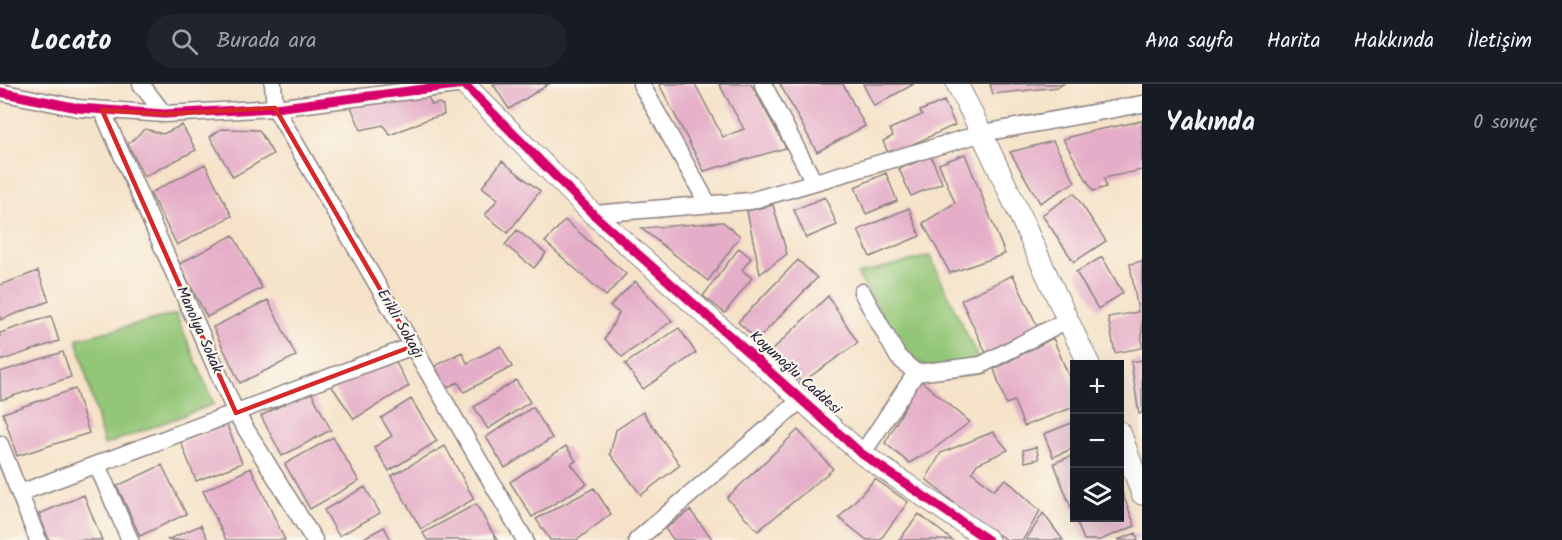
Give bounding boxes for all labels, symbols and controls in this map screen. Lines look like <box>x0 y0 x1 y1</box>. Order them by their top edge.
search box <box>147 14 567 68</box>
text: Locato <box>30 19 111 64</box>
text: Burada ara <box>216 24 317 59</box>
icon: search <box>168 25 201 58</box>
text: Ana sayfa <box>1145 25 1234 58</box>
text: Harita <box>1267 25 1321 58</box>
text: Hakkında <box>1354 25 1434 58</box>
text: İletişim <box>1467 25 1532 58</box>
text: Yakında <box>1166 102 1255 144</box>
text: 0 sonuç <box>1473 107 1538 139</box>
street label: Manolya Sokak <box>169 283 229 378</box>
street label: Erikli Sokağı <box>370 284 430 364</box>
street label: Koyunoğlu Caddesi <box>744 325 847 422</box>
map controls <box>1070 360 1124 522</box>
button: + <box>1070 360 1124 414</box>
button: − <box>1070 414 1124 468</box>
button: layers <box>1070 468 1124 522</box>

